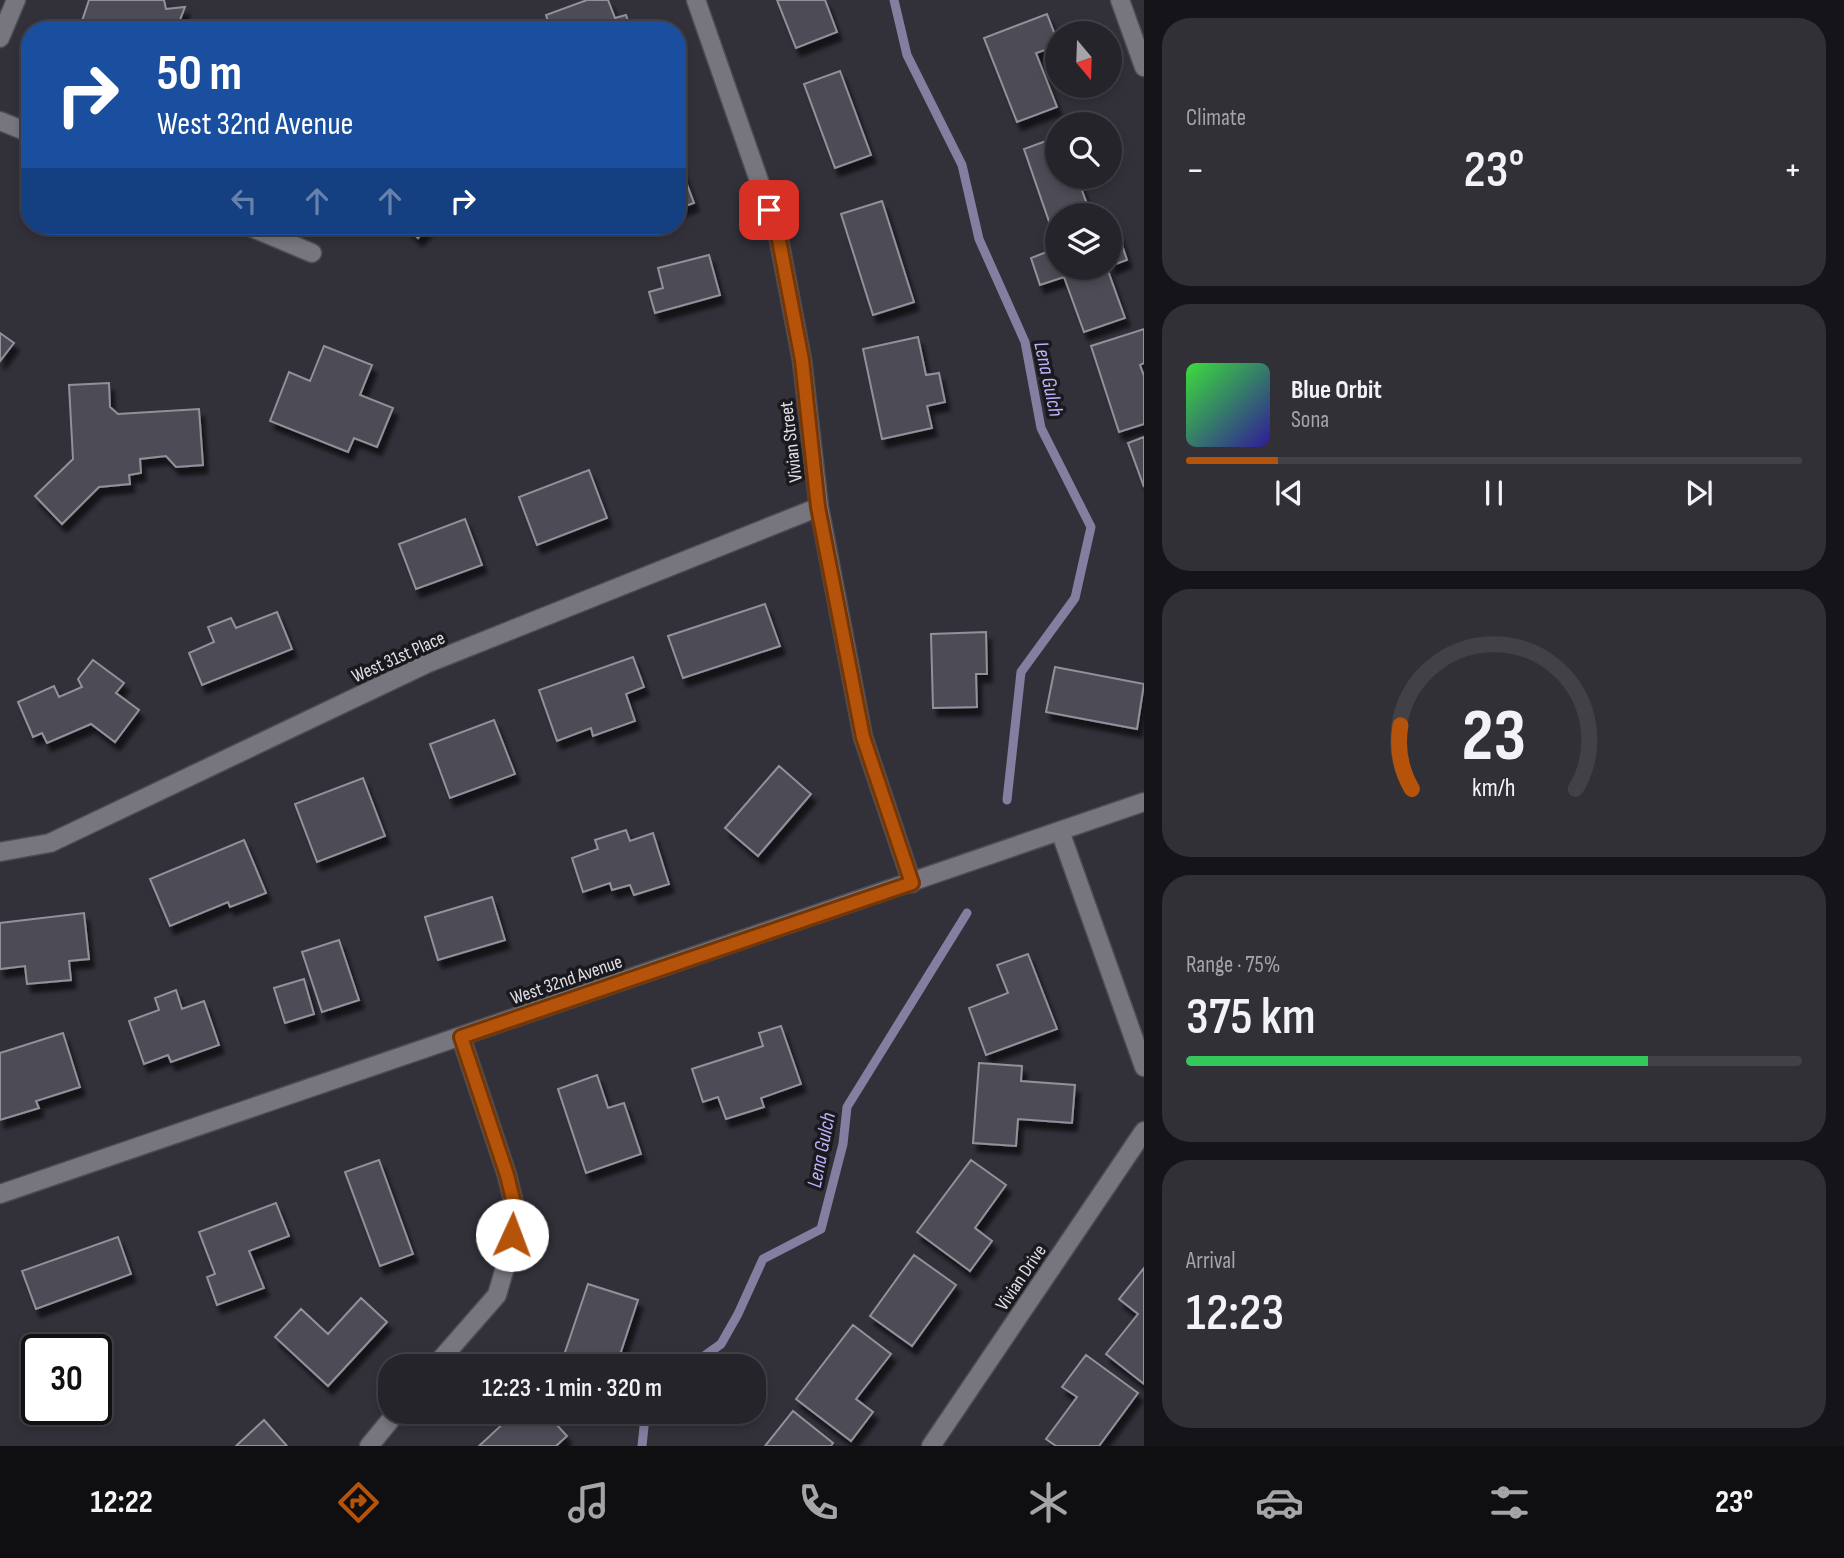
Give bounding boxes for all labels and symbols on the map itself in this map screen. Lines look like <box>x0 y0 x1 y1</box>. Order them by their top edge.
north arrow <box>1045 21 1122 98</box>
pin <box>739 180 799 240</box>
water label: Lena Gulch <box>1028 339 1069 419</box>
street label: Vivian Street <box>775 400 808 484</box>
street label: West 31st Place <box>348 627 449 688</box>
street label: West 32nd Avenue <box>508 951 625 1010</box>
water label: Lena Gulch <box>802 1110 841 1190</box>
position arrow <box>475 1198 549 1272</box>
street label: Vivian Drive <box>991 1240 1052 1315</box>
speed limit sign: 30 <box>21 1334 112 1425</box>

